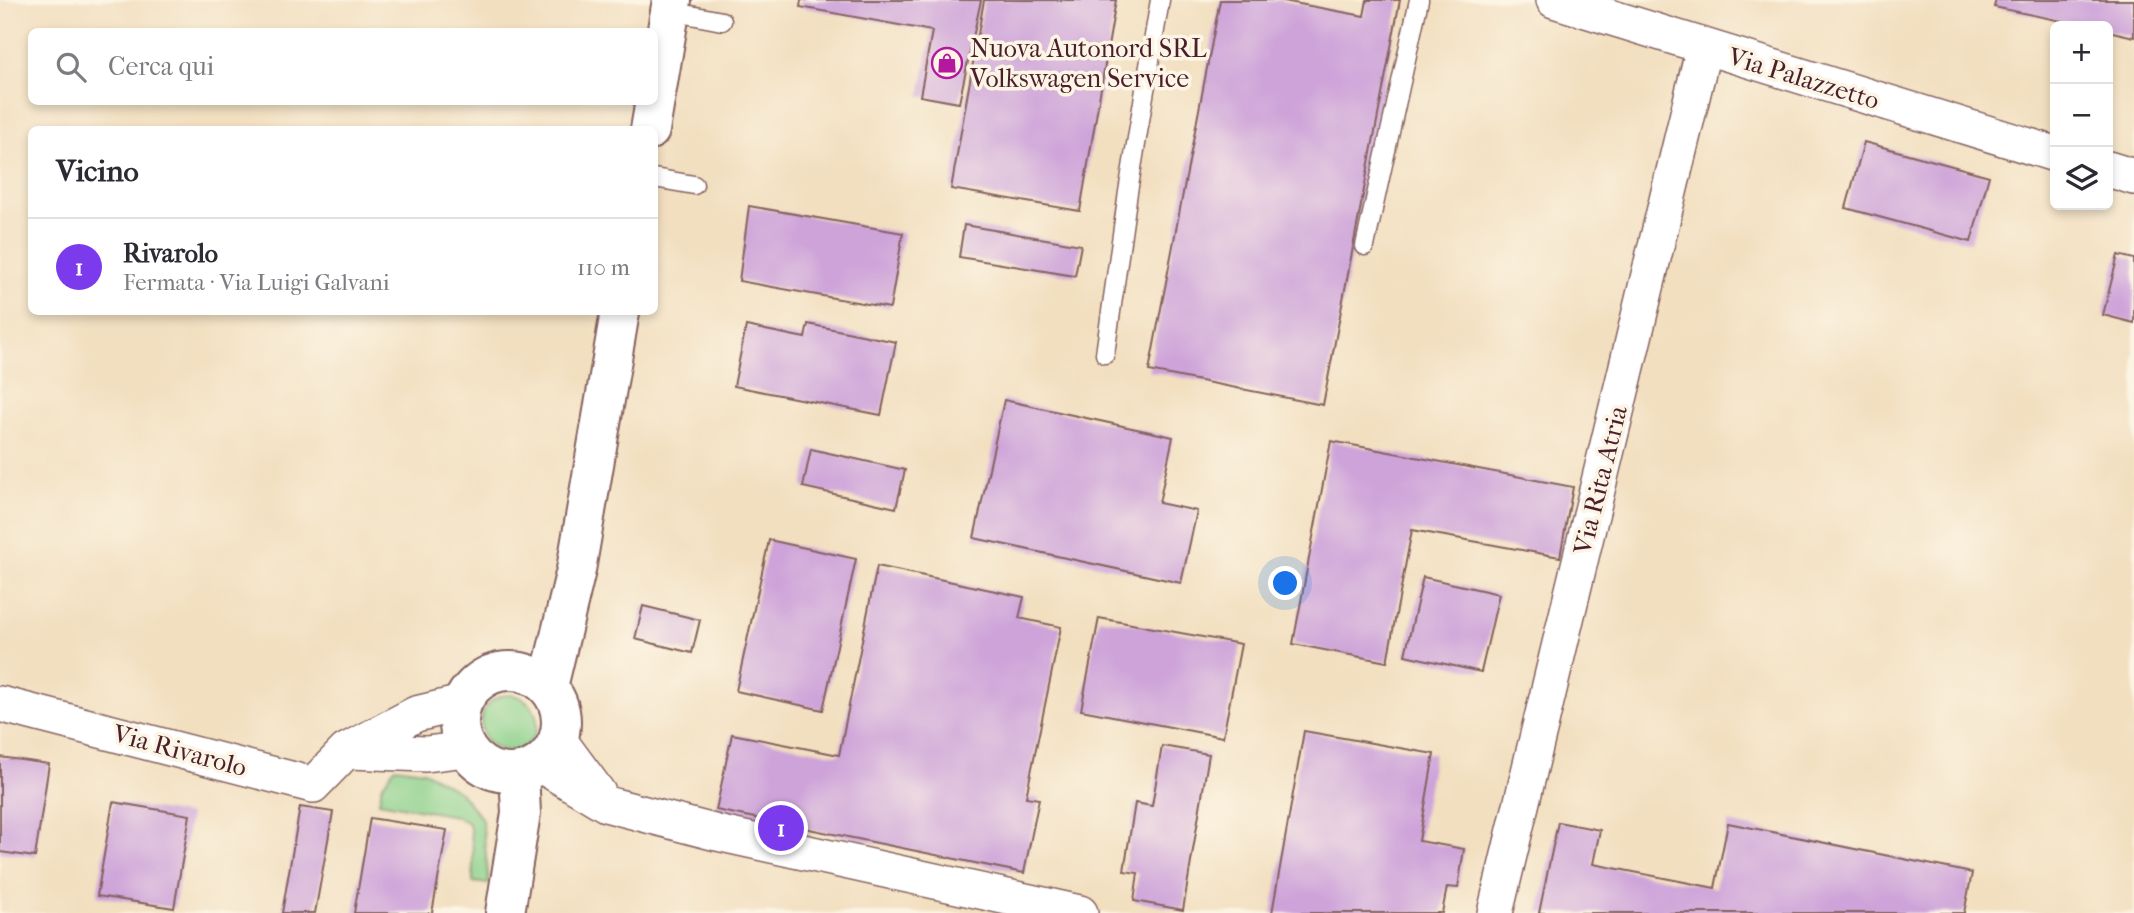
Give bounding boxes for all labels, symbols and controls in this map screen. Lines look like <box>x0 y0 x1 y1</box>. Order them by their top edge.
map controls <box>2050 21 2113 210</box>
button: + <box>2050 21 2113 84</box>
search box <box>28 28 658 105</box>
place label: Nuova Autonord SRL Volkswagen Service <box>969 33 1207 94</box>
street label: Via Palazzetto <box>1724 40 1883 116</box>
shop icon: Nuova Autonord SRL Volkswagen Service <box>930 46 964 80</box>
icon: search <box>52 48 90 86</box>
text: Cerca qui <box>108 51 214 82</box>
button: − <box>2050 84 2113 147</box>
button: layers <box>2050 147 2113 210</box>
text: Vicino <box>56 154 139 189</box>
text: Rivarolo <box>123 238 218 269</box>
text: 1 <box>75 254 83 281</box>
text: 110 m <box>577 254 630 281</box>
text: Fermata · Via Luigi Galvani <box>123 269 390 296</box>
street label: Via Rita Atria <box>1567 402 1634 559</box>
your location <box>1268 566 1302 600</box>
street label: Via Rivarolo <box>109 718 250 783</box>
pin: 1 <box>758 802 804 854</box>

